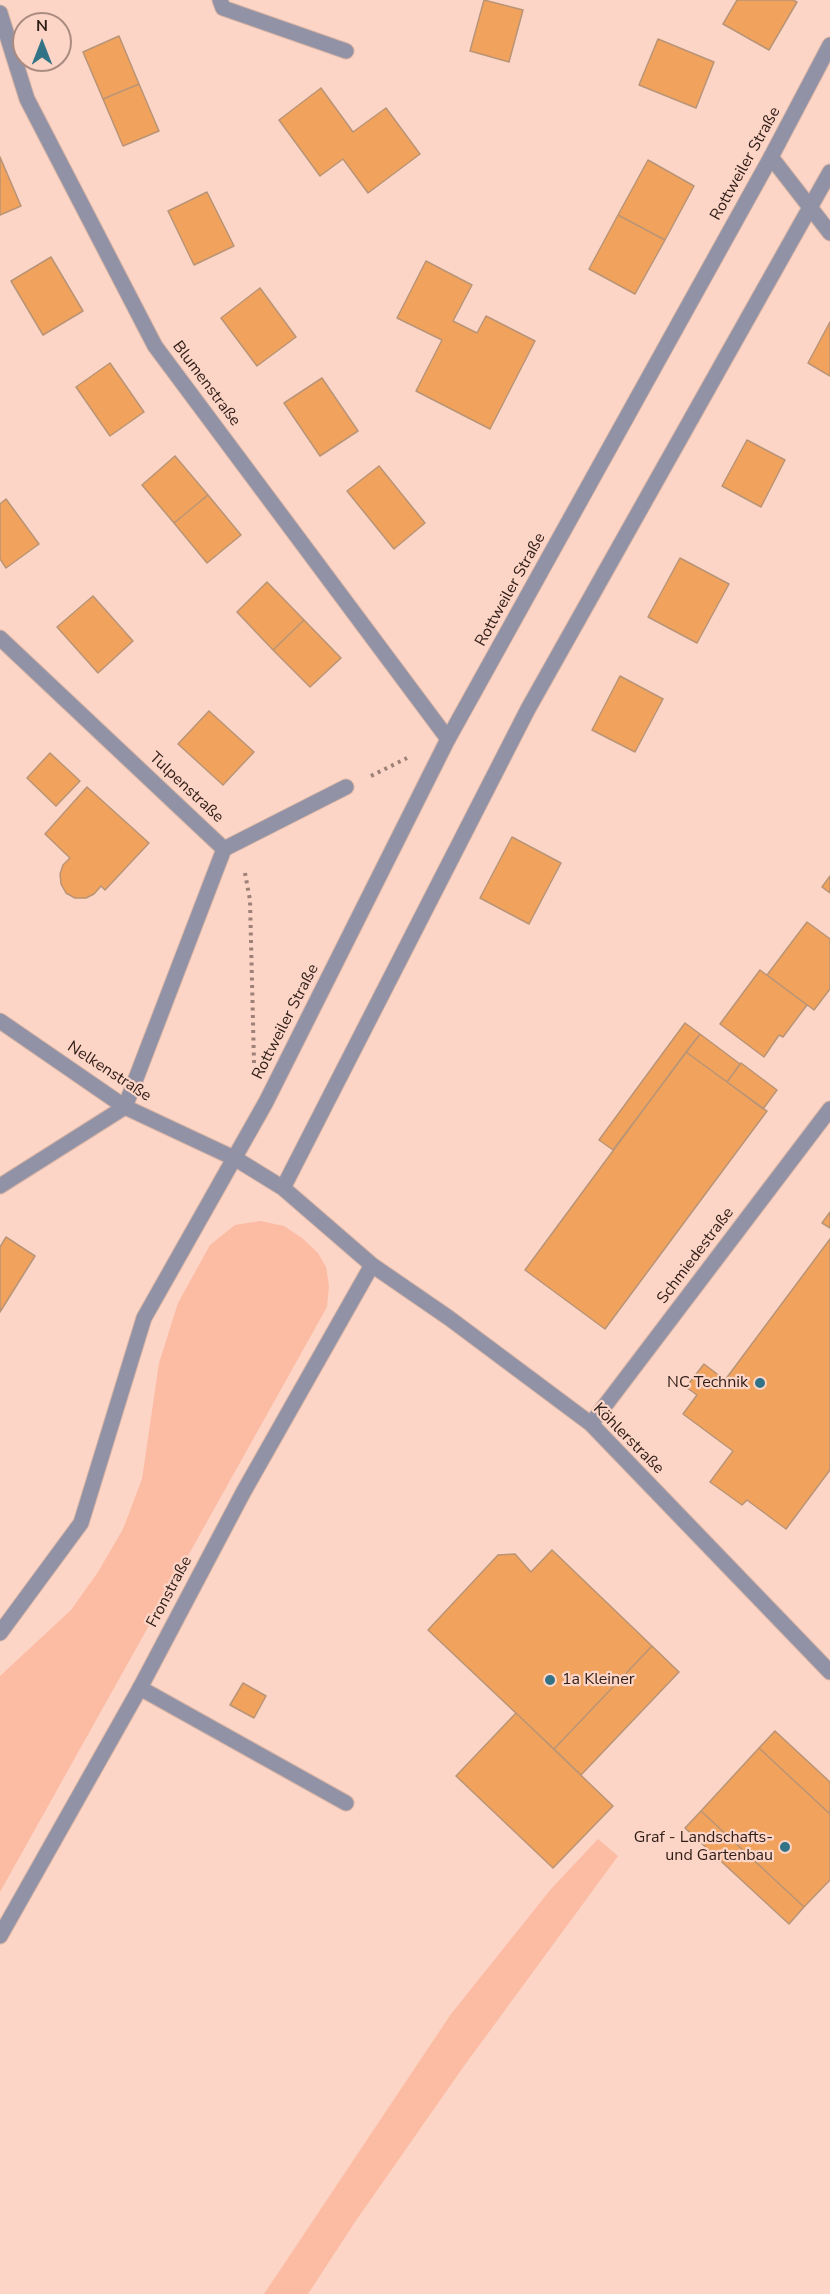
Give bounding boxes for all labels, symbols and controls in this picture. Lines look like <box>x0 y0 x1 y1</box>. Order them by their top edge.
north arrow <box>12 12 72 72</box>
text: N <box>36 15 48 37</box>
street label: Rottweiler Straße <box>707 104 785 224</box>
street label: Blumenstraße <box>168 338 244 430</box>
street label: Rottweiler Straße <box>472 530 550 650</box>
street label: Tulpenstraße <box>145 749 227 827</box>
street label: Rottweiler Straße <box>249 961 323 1083</box>
street label: Nelkenstraße <box>63 1038 155 1106</box>
street label: Schmiedestraße <box>653 1204 739 1308</box>
place label: NC Technik <box>667 1373 748 1393</box>
marker: NC Technik <box>753 1376 767 1390</box>
street label: Köhlerstraße <box>589 1400 667 1478</box>
street label: Fronstraße <box>143 1553 197 1631</box>
place label: 1a Kleiner <box>562 1670 634 1690</box>
marker: 1a Kleiner <box>543 1673 557 1687</box>
place label: Graf - Landschafts- und Gartenbau <box>634 1828 773 1866</box>
marker: Graf - Landschafts- und Gartenbau <box>778 1840 792 1854</box>

